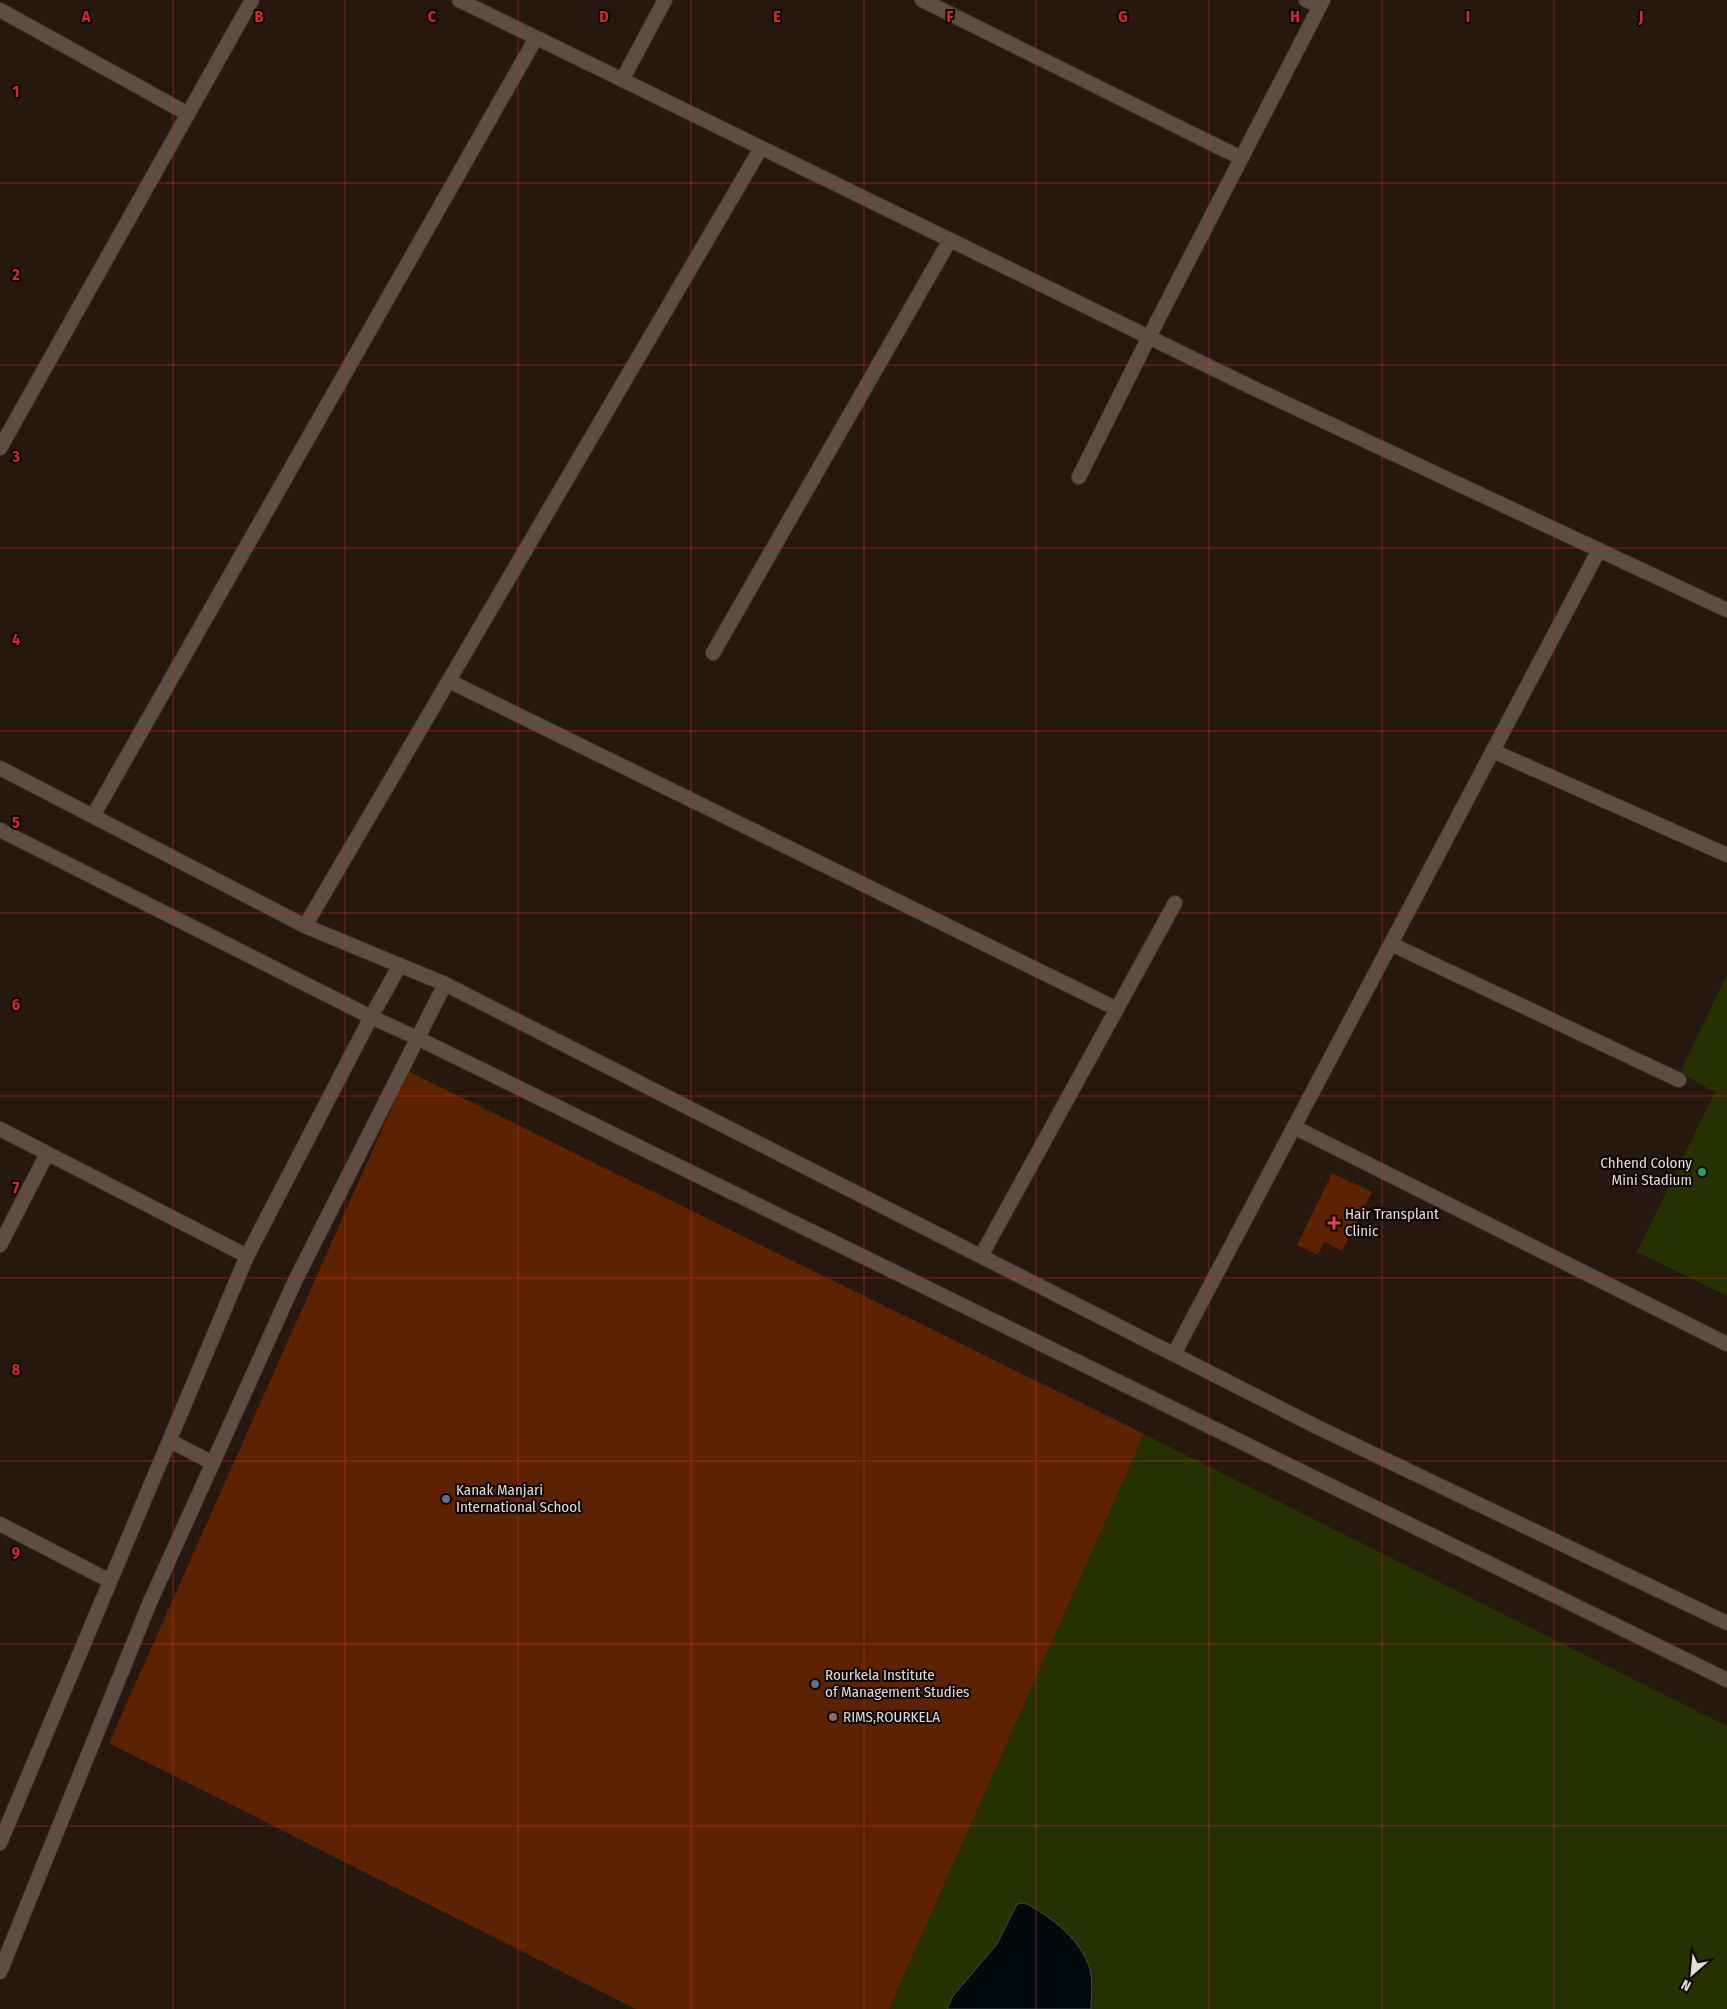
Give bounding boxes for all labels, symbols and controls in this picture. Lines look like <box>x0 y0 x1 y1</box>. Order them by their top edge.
text: A <box>81 7 91 26</box>
text: B <box>255 7 264 26</box>
text: C <box>428 7 437 26</box>
text: D <box>599 7 609 26</box>
text: E <box>773 7 781 26</box>
text: F <box>946 7 954 26</box>
text: G <box>1118 7 1128 26</box>
text: H <box>1290 7 1300 26</box>
text: I <box>1466 7 1470 26</box>
text: J <box>1638 7 1643 26</box>
text: 1 <box>13 82 19 101</box>
text: 2 <box>11 265 20 284</box>
text: 3 <box>11 447 20 466</box>
text: 4 <box>12 630 20 649</box>
text: 5 <box>12 813 20 832</box>
text: 6 <box>12 995 20 1014</box>
place label: Chhend Colony Mini Stadium <box>1600 1154 1692 1189</box>
marker: Chhend Colony Mini Stadium <box>1696 1166 1708 1178</box>
text: 7 <box>13 1178 20 1197</box>
place label: Hair Transplant Clinic <box>1345 1205 1439 1240</box>
marker: Hair Transplant Clinic <box>1327 1216 1341 1230</box>
text: 8 <box>12 1360 21 1379</box>
place label: Kanak Manjari International School <box>456 1481 581 1516</box>
marker: Kanak Manjari International School <box>440 1493 452 1505</box>
text: 9 <box>12 1543 20 1562</box>
place label: Rourkela Institute of Management Studies <box>825 1666 969 1701</box>
marker: Rourkela Institute of Management Studies <box>809 1678 821 1690</box>
place label: RIMS,ROURKELA <box>843 1708 940 1726</box>
marker: RIMS,ROURKELA <box>827 1711 839 1723</box>
north arrow <box>1667 1949 1717 1999</box>
text: N <box>1679 1976 1694 1995</box>

